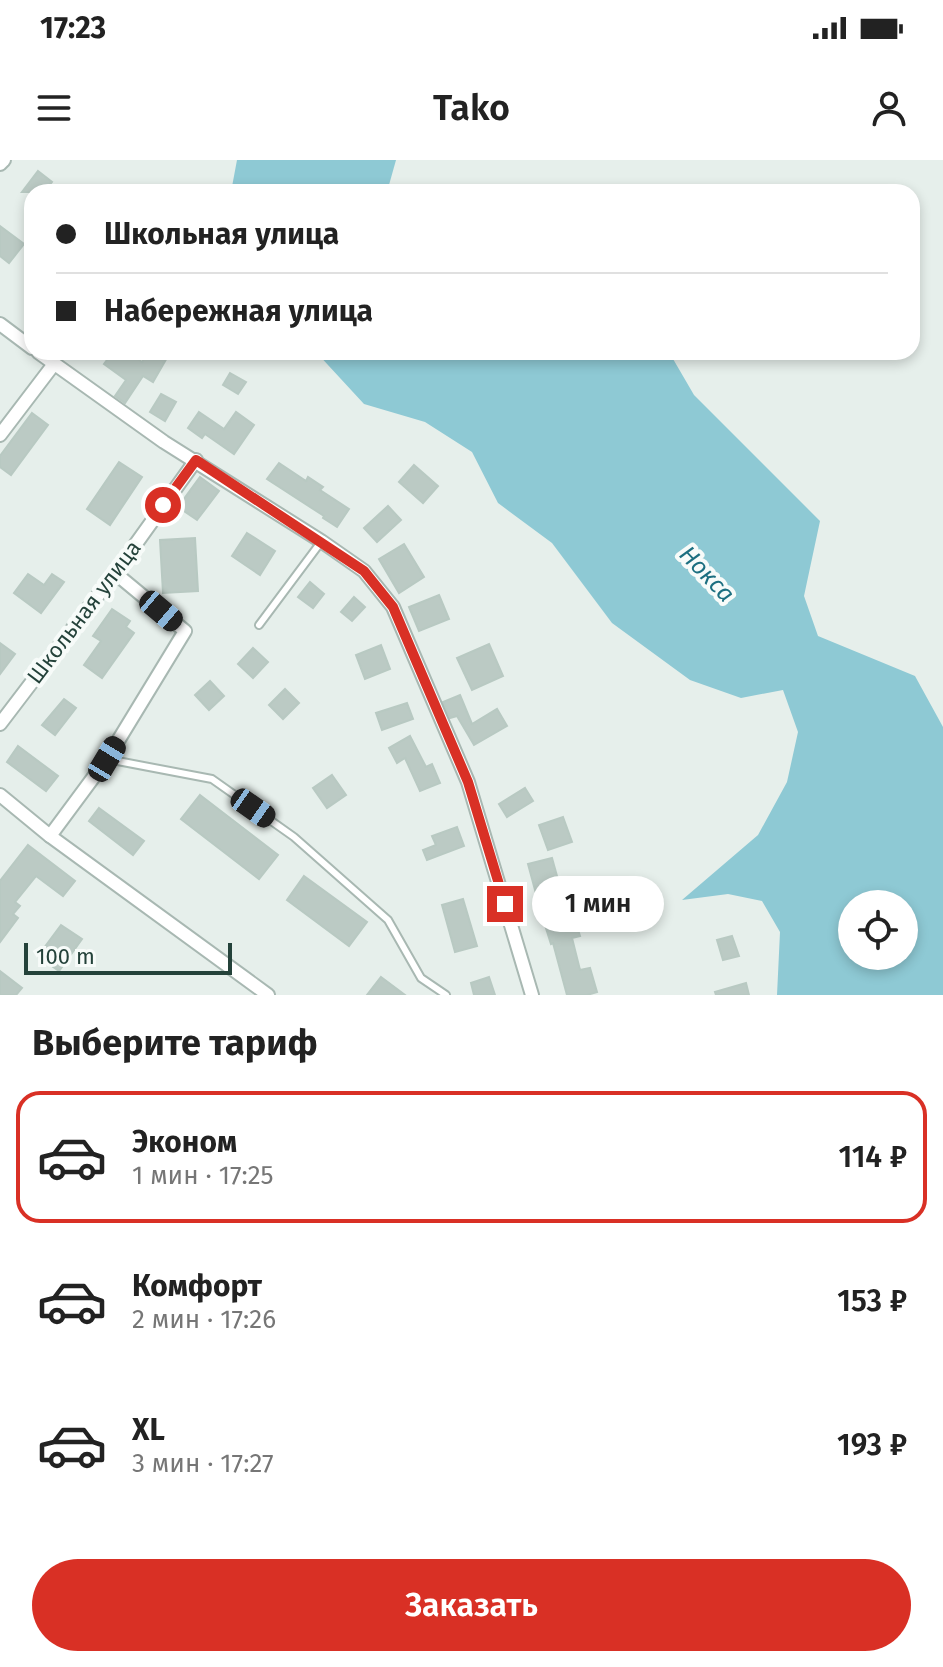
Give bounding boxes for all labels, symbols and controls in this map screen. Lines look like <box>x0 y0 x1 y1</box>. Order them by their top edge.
text: 17:23 <box>40 10 106 46</box>
icon: menu <box>32 86 76 130</box>
text: Tako <box>433 86 510 130</box>
icon: person <box>867 86 911 130</box>
text: Школьная улица <box>104 216 339 252</box>
text: Набережная улица <box>104 293 373 329</box>
route start <box>145 487 181 523</box>
street label: Школьная улица <box>21 535 147 689</box>
water label: Нокса <box>674 540 740 608</box>
car <box>135 586 187 636</box>
car <box>84 732 130 786</box>
car <box>226 784 280 832</box>
callout: 1 мин <box>533 876 665 932</box>
route end <box>487 886 523 922</box>
text: 1 мин <box>565 888 631 919</box>
map controls <box>838 890 918 970</box>
button: locate <box>838 890 918 970</box>
scale bar <box>24 939 232 975</box>
text: 100 m <box>36 943 95 970</box>
text: Выберите тариф <box>32 1021 318 1065</box>
icon: car <box>36 1121 108 1193</box>
text: Эконом <box>132 1124 237 1160</box>
text: 114 ₽ <box>839 1139 907 1175</box>
text: 1 мин · 17:25 <box>132 1160 274 1191</box>
icon: car <box>36 1265 108 1337</box>
text: Комфорт <box>132 1268 262 1304</box>
text: 153 ₽ <box>837 1283 907 1319</box>
text: 2 мин · 17:26 <box>132 1304 276 1335</box>
icon: car <box>36 1409 108 1481</box>
text: XL <box>132 1412 165 1448</box>
text: 193 ₽ <box>837 1427 907 1463</box>
text: 3 мин · 17:27 <box>132 1448 274 1479</box>
button: Заказать <box>32 1559 911 1651</box>

